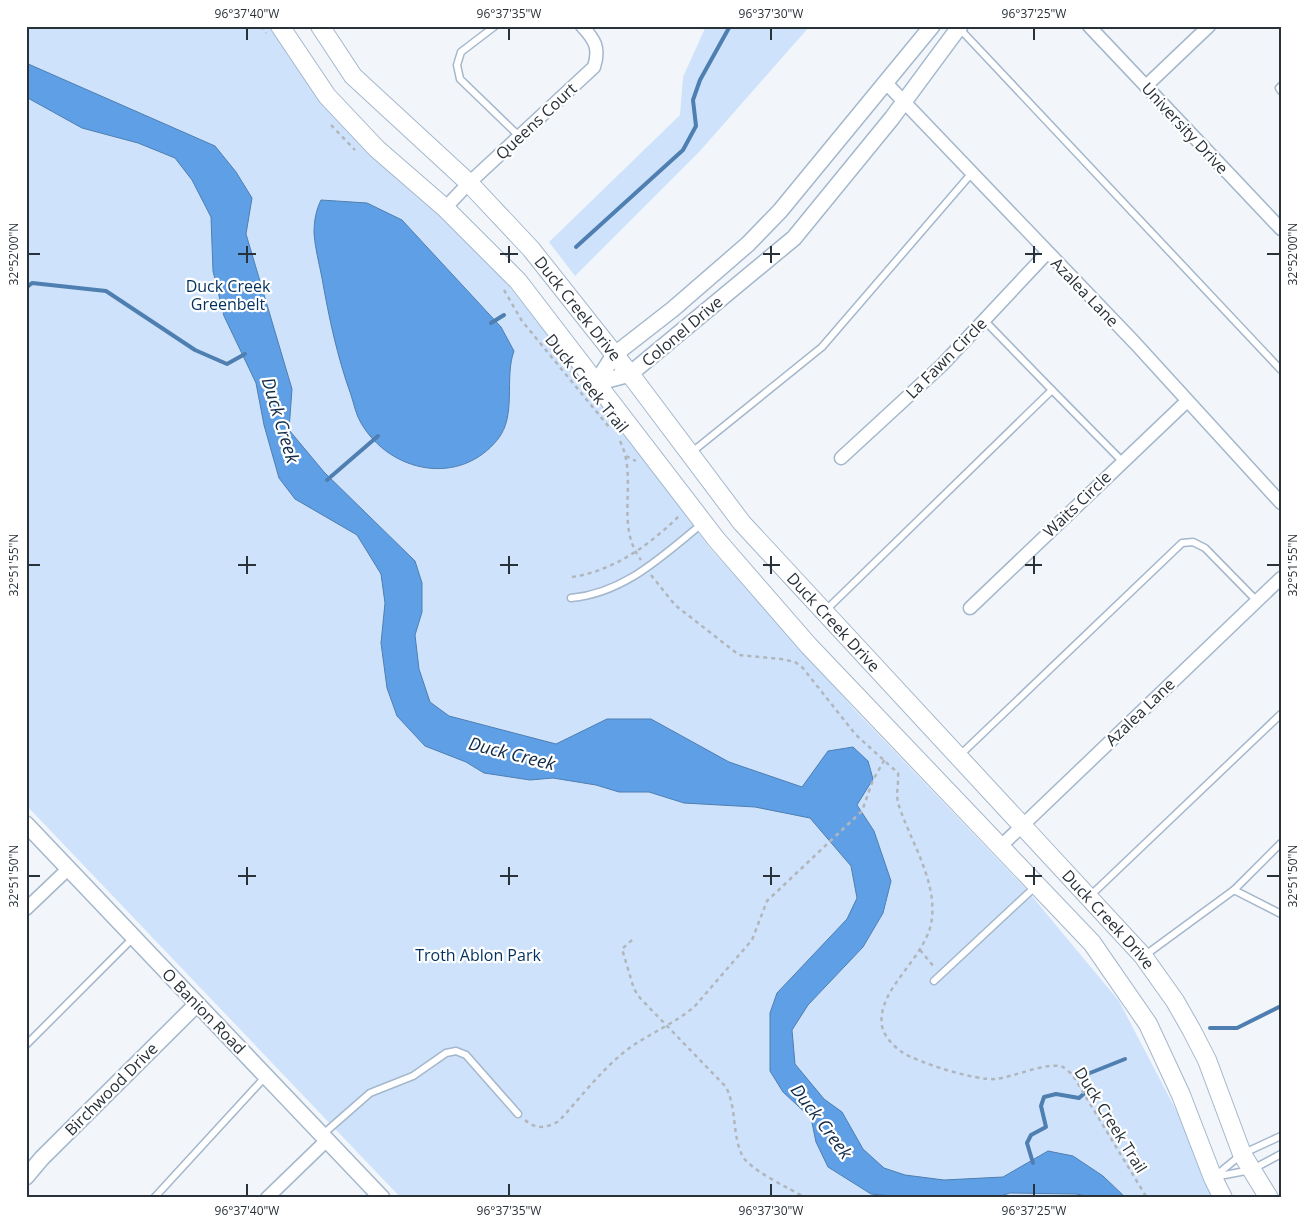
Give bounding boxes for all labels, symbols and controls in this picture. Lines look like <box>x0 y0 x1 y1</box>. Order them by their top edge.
text: 96°37'40"W <box>215 5 279 22</box>
text: 96°37'35"W <box>477 5 541 22</box>
text: 96°37'30"W <box>739 5 803 22</box>
text: 96°37'25"W <box>1002 5 1066 22</box>
street label: Queens Court <box>491 77 582 164</box>
street label: University Drive <box>1137 77 1233 179</box>
text: 32°52'00"N <box>5 223 22 285</box>
text: 32°52'00"N <box>1284 223 1301 285</box>
street label: Duck Creek Drive <box>530 251 626 365</box>
street label: Azalea Lane <box>1046 252 1124 332</box>
park label: Duck Creek Greenbelt <box>186 275 271 315</box>
street label: Colonel Drive <box>637 291 727 371</box>
street label: La Fawn Circle <box>901 313 991 403</box>
street label: Duck Creek Trail <box>540 329 634 437</box>
water label: Duck Creek <box>257 374 306 467</box>
street label: Waits Circle <box>1038 466 1116 542</box>
text: 32°51'55"N <box>5 534 22 596</box>
text: 32°51'55"N <box>1284 534 1301 596</box>
street label: Duck Creek Drive <box>782 568 885 676</box>
street label: Azalea Lane <box>1100 673 1180 751</box>
water label: Duck Creek <box>466 731 559 776</box>
text: 32°51'50"N <box>5 845 22 907</box>
text: 32°51'50"N <box>1284 845 1301 907</box>
street label: Duck Creek Drive <box>1057 865 1160 974</box>
park label: Troth Ablon Park <box>415 944 541 966</box>
street label: O Banion Road <box>157 963 251 1059</box>
street label: Birchwood Drive <box>60 1038 162 1140</box>
street label: Duck Creek Trail <box>1070 1063 1152 1177</box>
water label: Duck Creek <box>786 1078 859 1164</box>
text: 96°37'40"W <box>215 1202 279 1219</box>
text: 96°37'35"W <box>477 1202 541 1219</box>
text: 96°37'30"W <box>739 1202 803 1219</box>
text: 96°37'25"W <box>1002 1202 1066 1219</box>

